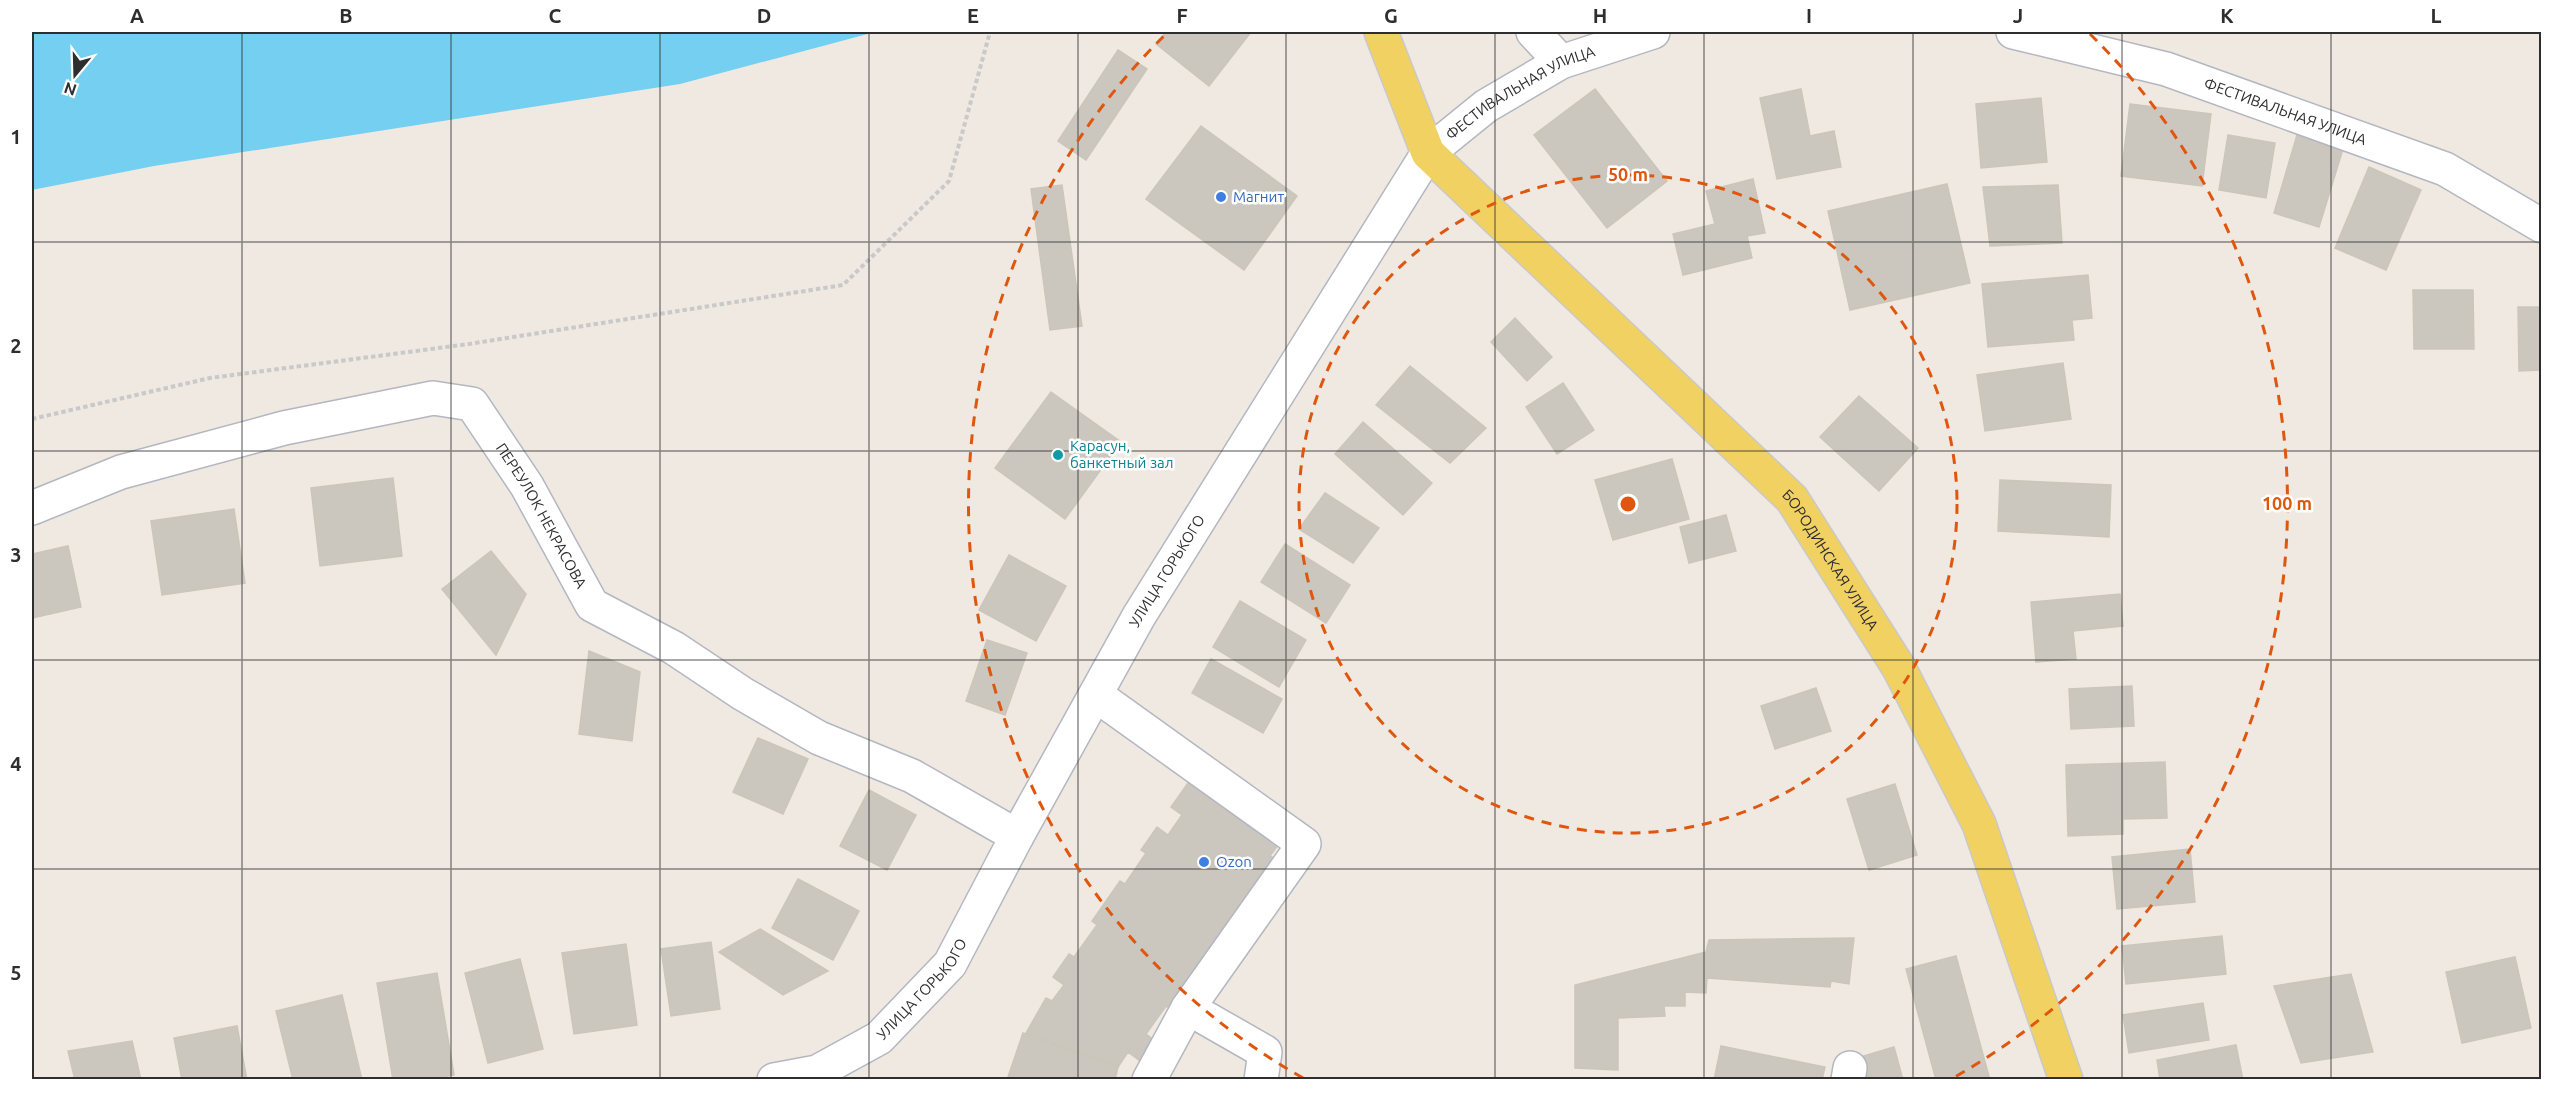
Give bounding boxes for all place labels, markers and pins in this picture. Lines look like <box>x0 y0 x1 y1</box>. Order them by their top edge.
place label: Магнит <box>1233 188 1284 205</box>
marker: Магнит <box>1214 190 1228 204</box>
place label: Карасун, банкетный зал <box>1070 437 1174 471</box>
marker: Карасун, банкетный зал <box>1051 448 1065 462</box>
centre of rings <box>1618 494 1638 514</box>
place label: Ozon <box>1216 853 1252 870</box>
marker: Ozon <box>1197 855 1211 869</box>

